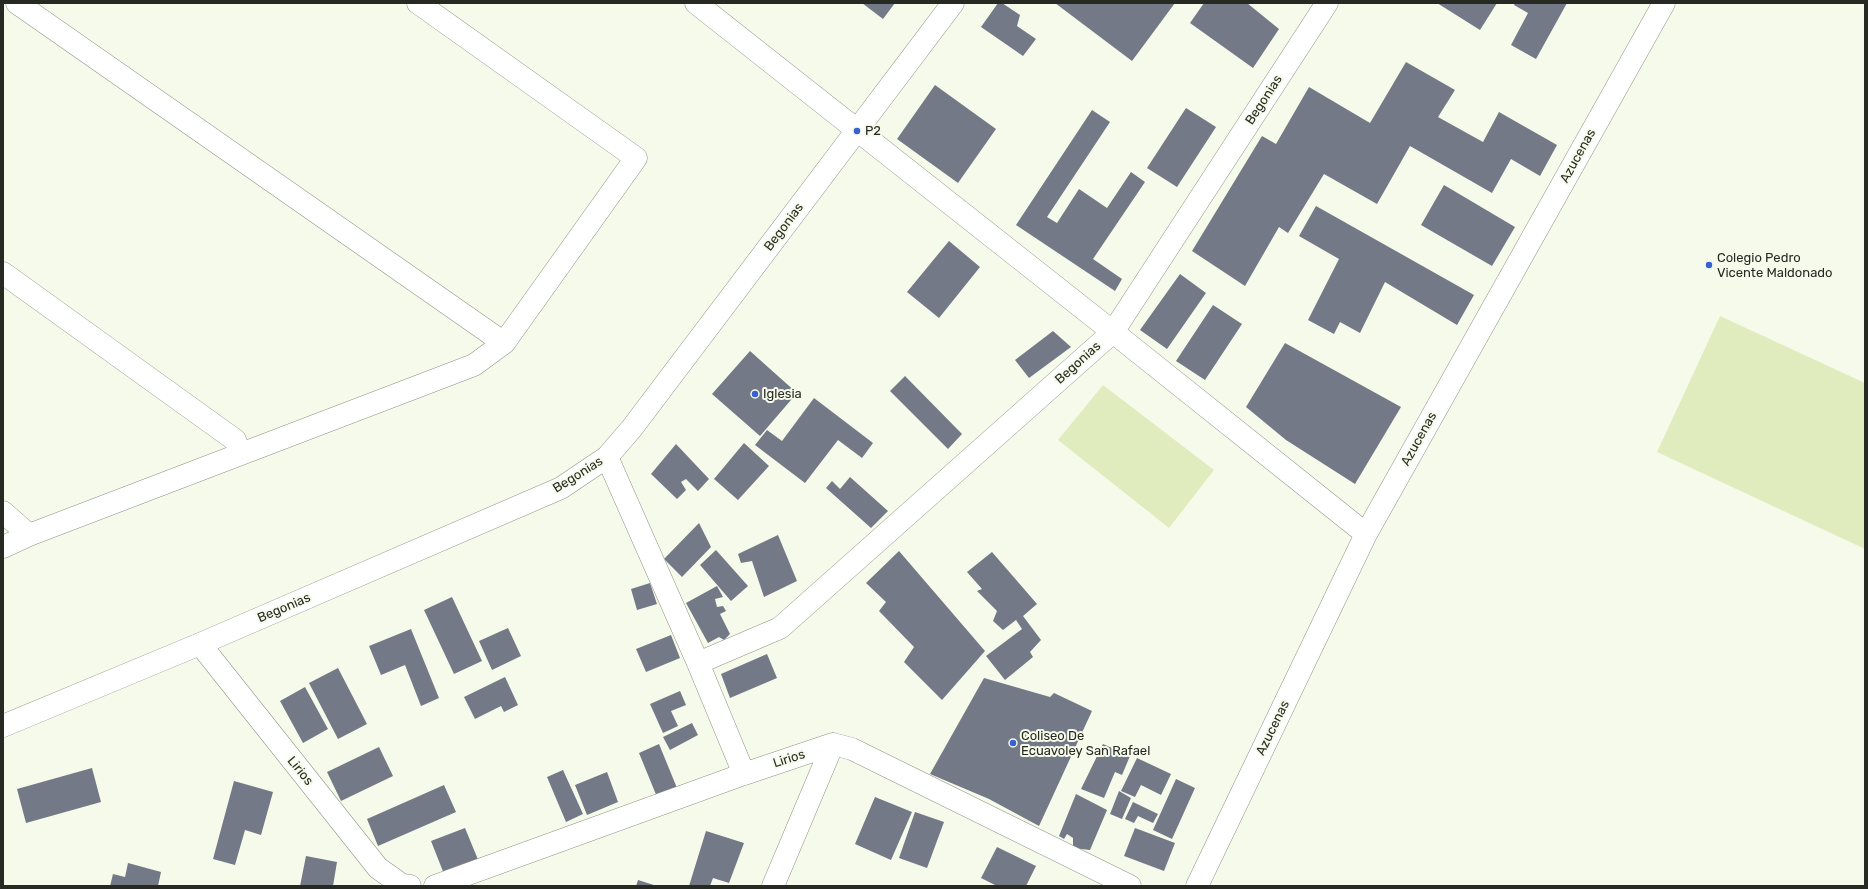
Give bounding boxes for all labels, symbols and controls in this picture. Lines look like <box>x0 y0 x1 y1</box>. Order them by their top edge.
street label: Begonias <box>1242 72 1286 128</box>
place label: P2 <box>865 123 881 139</box>
marker: P2 <box>852 126 862 136</box>
street label: Azucenas <box>1557 126 1599 186</box>
street label: Begonias <box>761 200 807 254</box>
place label: Colegio Pedro Vicente Maldonado <box>1717 250 1833 281</box>
marker: Colegio Pedro Vicente Maldonado <box>1704 260 1714 270</box>
street label: Begonias <box>1052 338 1104 388</box>
place label: Iglesia <box>763 386 802 402</box>
marker: Iglesia <box>750 389 760 399</box>
street label: Azucenas <box>1398 409 1440 469</box>
street label: Begonias <box>550 454 606 496</box>
street label: Begonias <box>255 590 313 626</box>
street label: Azucenas <box>1253 698 1293 758</box>
place label: Coliseo De Ecuavoley San Rafael <box>1021 728 1150 759</box>
marker: Coliseo De Ecuavoley San Rafael <box>1008 738 1018 748</box>
street label: Lirios <box>771 747 807 771</box>
street label: Lirios <box>284 753 316 789</box>

